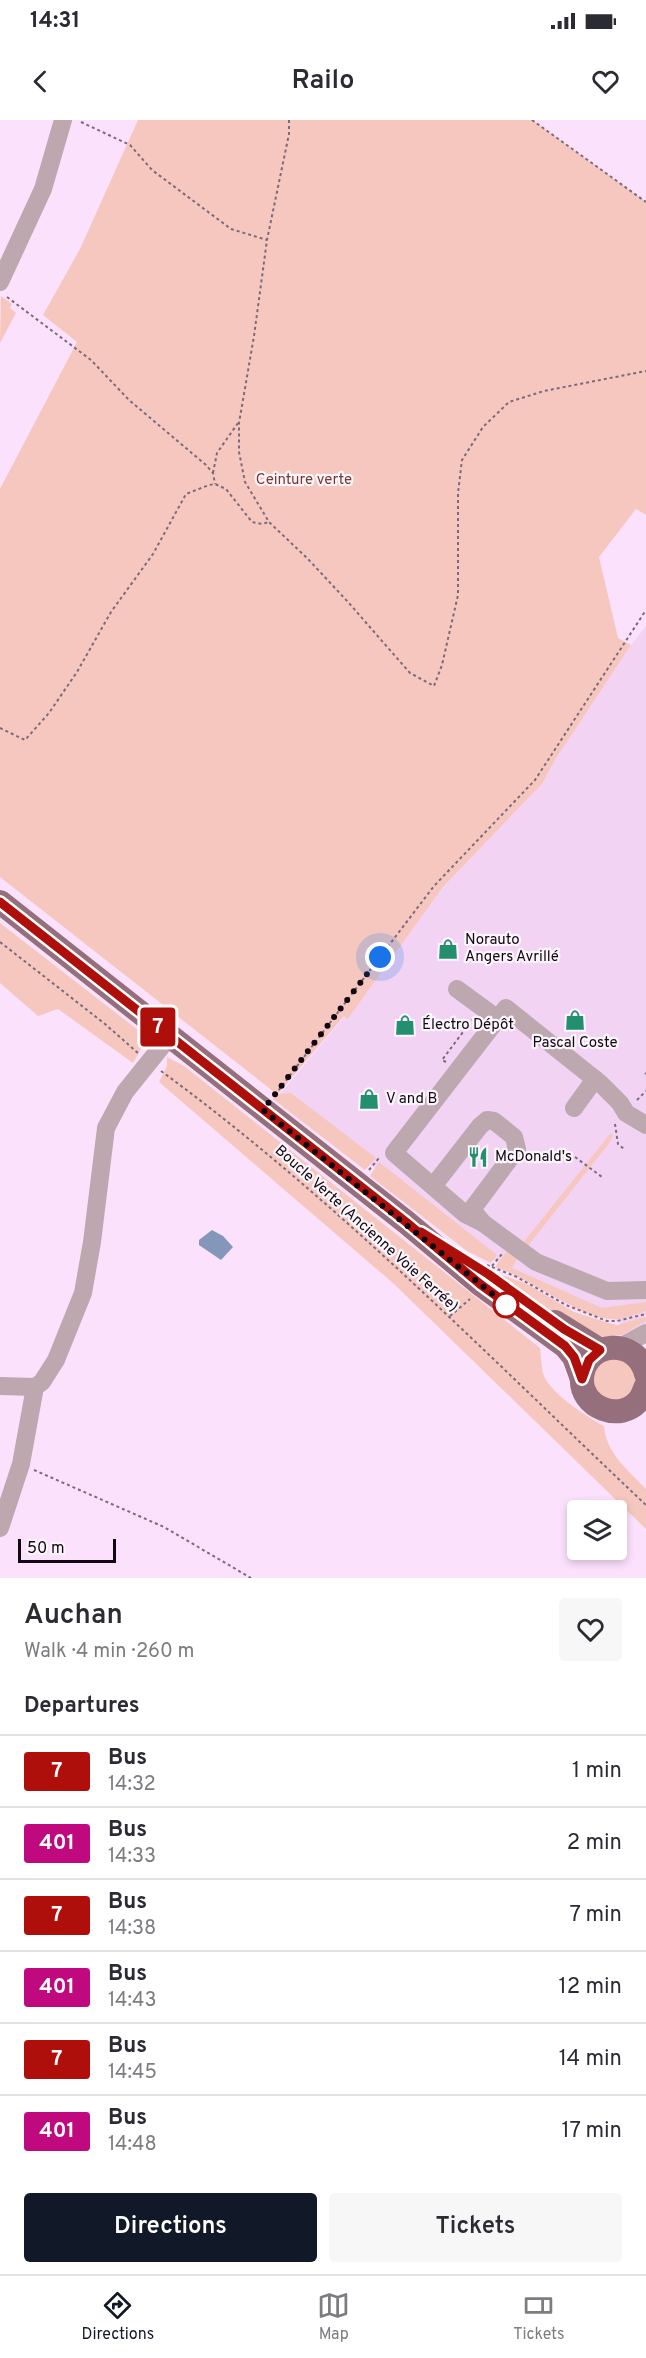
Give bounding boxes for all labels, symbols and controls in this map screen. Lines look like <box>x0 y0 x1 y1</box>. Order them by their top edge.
text: 14:31 <box>30 8 80 35</box>
text: Railo <box>292 64 354 98</box>
icon: back <box>24 65 57 98</box>
icon: heart <box>589 65 622 98</box>
park label: Ceinture verte <box>256 471 352 490</box>
place label: Norauto Angers Avrillé <box>465 931 559 967</box>
shop icon: Norauto Angers Avrillé <box>436 937 460 961</box>
your location <box>365 942 395 972</box>
line badge: 7 <box>138 1008 178 1046</box>
shop icon: Pascal Coste <box>563 1008 587 1032</box>
shop icon: Électro Dépôt <box>393 1013 417 1037</box>
text: 7 <box>152 1014 164 1041</box>
place label: Électro Dépôt <box>422 1015 514 1035</box>
place label: Pascal Coste <box>532 1034 618 1053</box>
shop icon: V and B <box>357 1087 381 1111</box>
place label: V and B <box>386 1090 437 1109</box>
street label: Boucle Verte (Ancienne Voie Ferrée) <box>270 1141 462 1317</box>
restaurant icon: McDonald's <box>466 1145 490 1169</box>
place label: McDonald's <box>495 1148 572 1167</box>
unlabelled marker <box>493 1292 519 1318</box>
map controls <box>567 1500 627 1560</box>
button: layers <box>567 1500 627 1560</box>
scale bar <box>18 1536 116 1564</box>
text: 50 m <box>27 1539 65 1559</box>
text: Auchan <box>24 1598 123 1634</box>
button: heart <box>559 1598 622 1661</box>
text: Walk · 4 min · 260 m <box>24 1639 195 1665</box>
text: Departures <box>24 1693 140 1720</box>
text: Bus <box>108 1745 147 1772</box>
text: 7 <box>51 1758 63 1785</box>
text: 1 min <box>572 1758 622 1785</box>
text: 14:32 <box>108 1772 156 1798</box>
text: Bus <box>108 1817 147 1844</box>
text: 401 <box>39 1830 75 1857</box>
text: 2 min <box>567 1830 622 1857</box>
text: 14:33 <box>108 1844 156 1870</box>
text: Bus <box>108 1889 147 1916</box>
text: 7 <box>51 1902 63 1929</box>
text: 7 min <box>570 1902 622 1929</box>
text: 14:38 <box>108 1916 156 1942</box>
text: Bus <box>108 1961 147 1988</box>
text: 401 <box>39 1974 75 2001</box>
text: 12 min <box>559 1974 622 2001</box>
text: 14:43 <box>108 1988 156 2014</box>
text: Bus <box>108 2033 147 2060</box>
text: 7 <box>51 2046 63 2073</box>
text: 14 min <box>559 2046 622 2073</box>
text: 14:45 <box>108 2060 157 2086</box>
text: Bus <box>108 2105 147 2132</box>
text: 401 <box>39 2118 75 2145</box>
text: 17 min <box>562 2118 622 2145</box>
text: 14:48 <box>108 2132 157 2158</box>
button: Directions <box>24 2193 317 2262</box>
button: Tickets <box>329 2193 622 2262</box>
tab: Directions <box>82 2289 154 2345</box>
tab: Map <box>317 2289 350 2345</box>
tab: Tickets <box>513 2289 564 2345</box>

